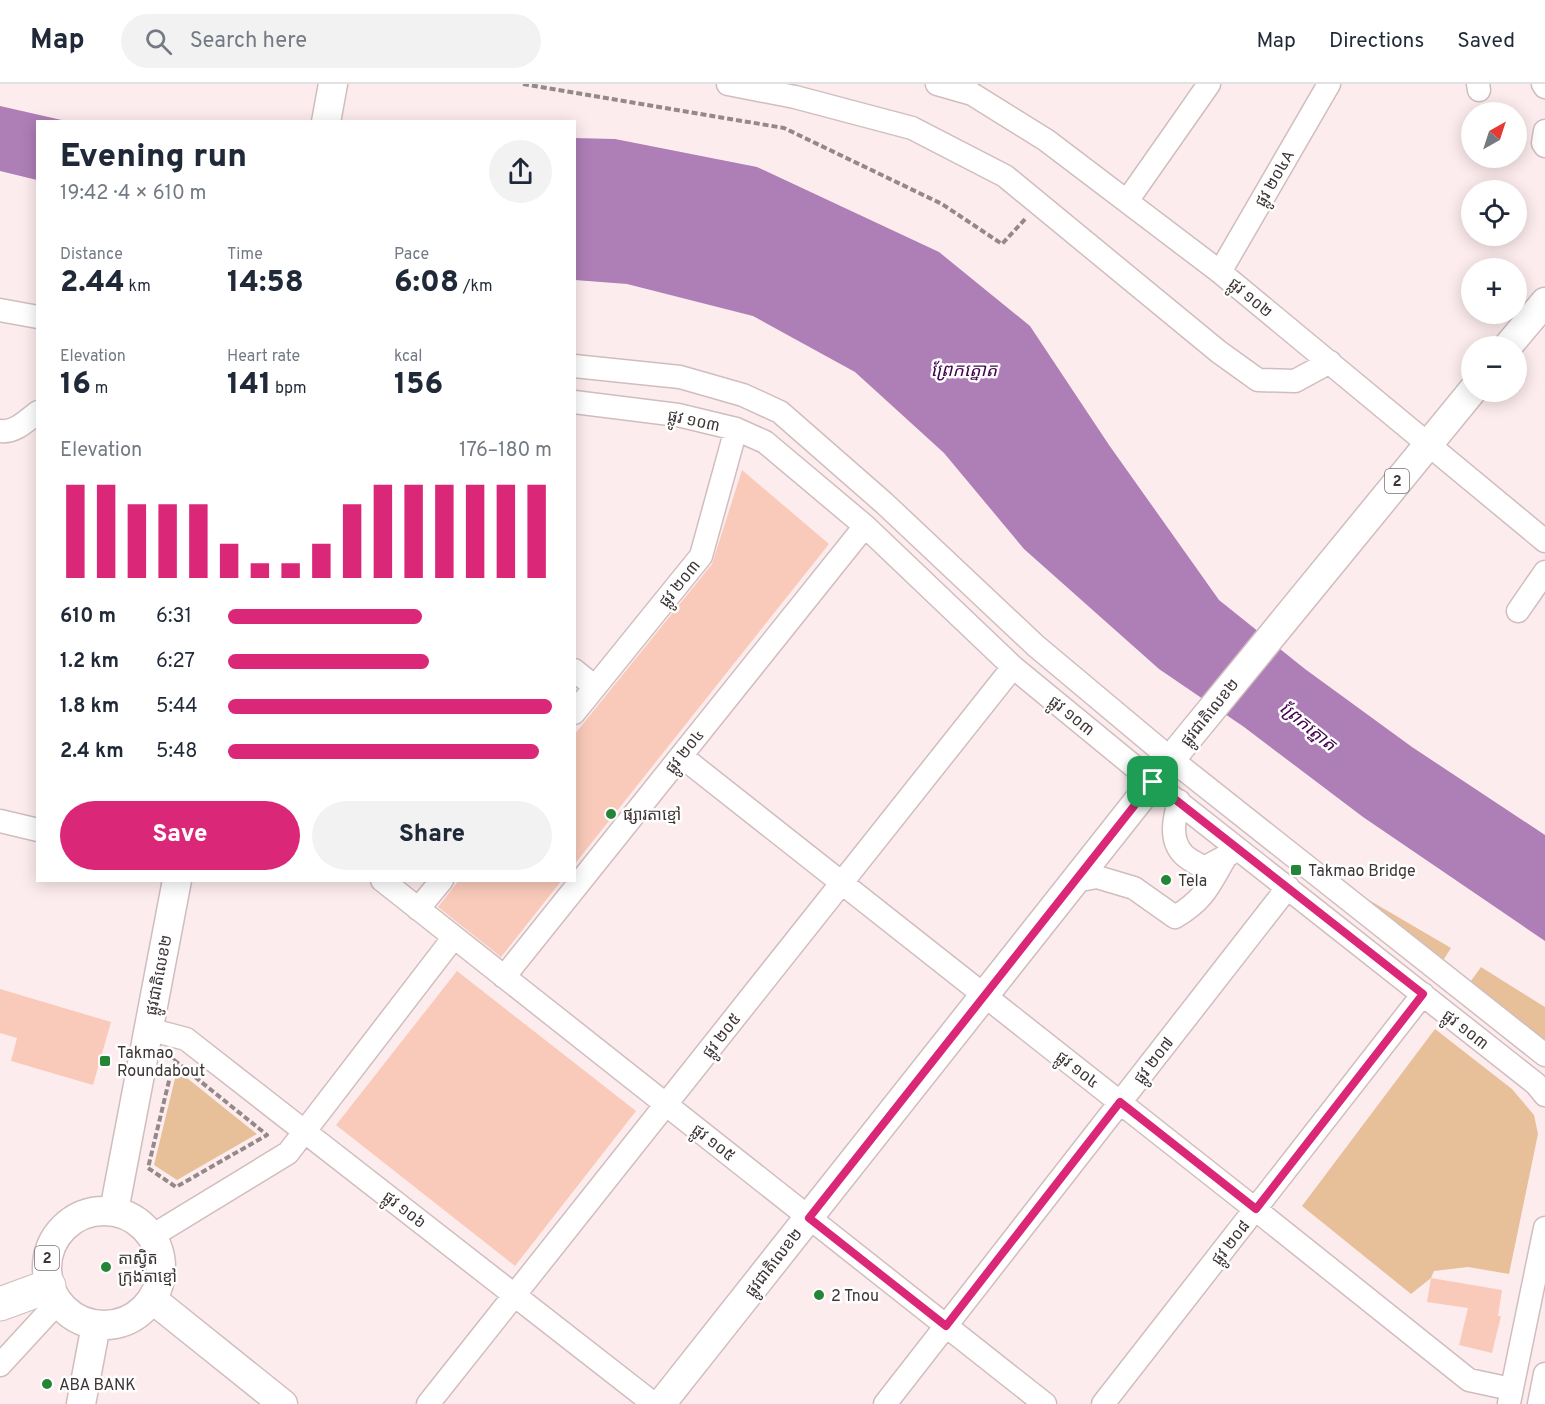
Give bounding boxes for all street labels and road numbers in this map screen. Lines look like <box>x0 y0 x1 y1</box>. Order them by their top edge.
street label: ផ្លូវ ២០៤A <box>1251 147 1302 212</box>
street label: ផ្លូវ ១០២ <box>1222 274 1276 325</box>
street label: ផ្លូវ ១០៣ <box>665 407 722 440</box>
road number: 2 <box>1385 469 1409 493</box>
street label: ផ្លូវ ២០៣ <box>655 557 708 614</box>
street label: ផ្លូវជាតិលេខ២ <box>1177 675 1246 753</box>
street label: ផ្លូវ ១០៣ <box>1042 692 1098 743</box>
street label: ផ្លូវ ២០៤ <box>662 726 712 780</box>
street label: ផ្លូវជាតិលេខ២ <box>142 933 180 1018</box>
street label: ផ្លូវ ១០៣ <box>1436 1006 1492 1057</box>
street label: ផ្លូវ ២០៥ <box>699 1010 748 1064</box>
street label: ផ្លូវ ២០៧ <box>1130 1034 1181 1090</box>
street label: ផ្លូវ ១០៤ <box>1049 1047 1102 1096</box>
street label: ផ្លូវ ១០៥ <box>685 1120 738 1169</box>
street label: ផ្លូវ ១០៦ <box>376 1187 429 1236</box>
street label: ផ្លូវ ២០៨ <box>1208 1217 1257 1271</box>
street label: ផ្លូវជាតិលេខ២ <box>741 1224 810 1303</box>
road number: 2 <box>35 1246 59 1270</box>

